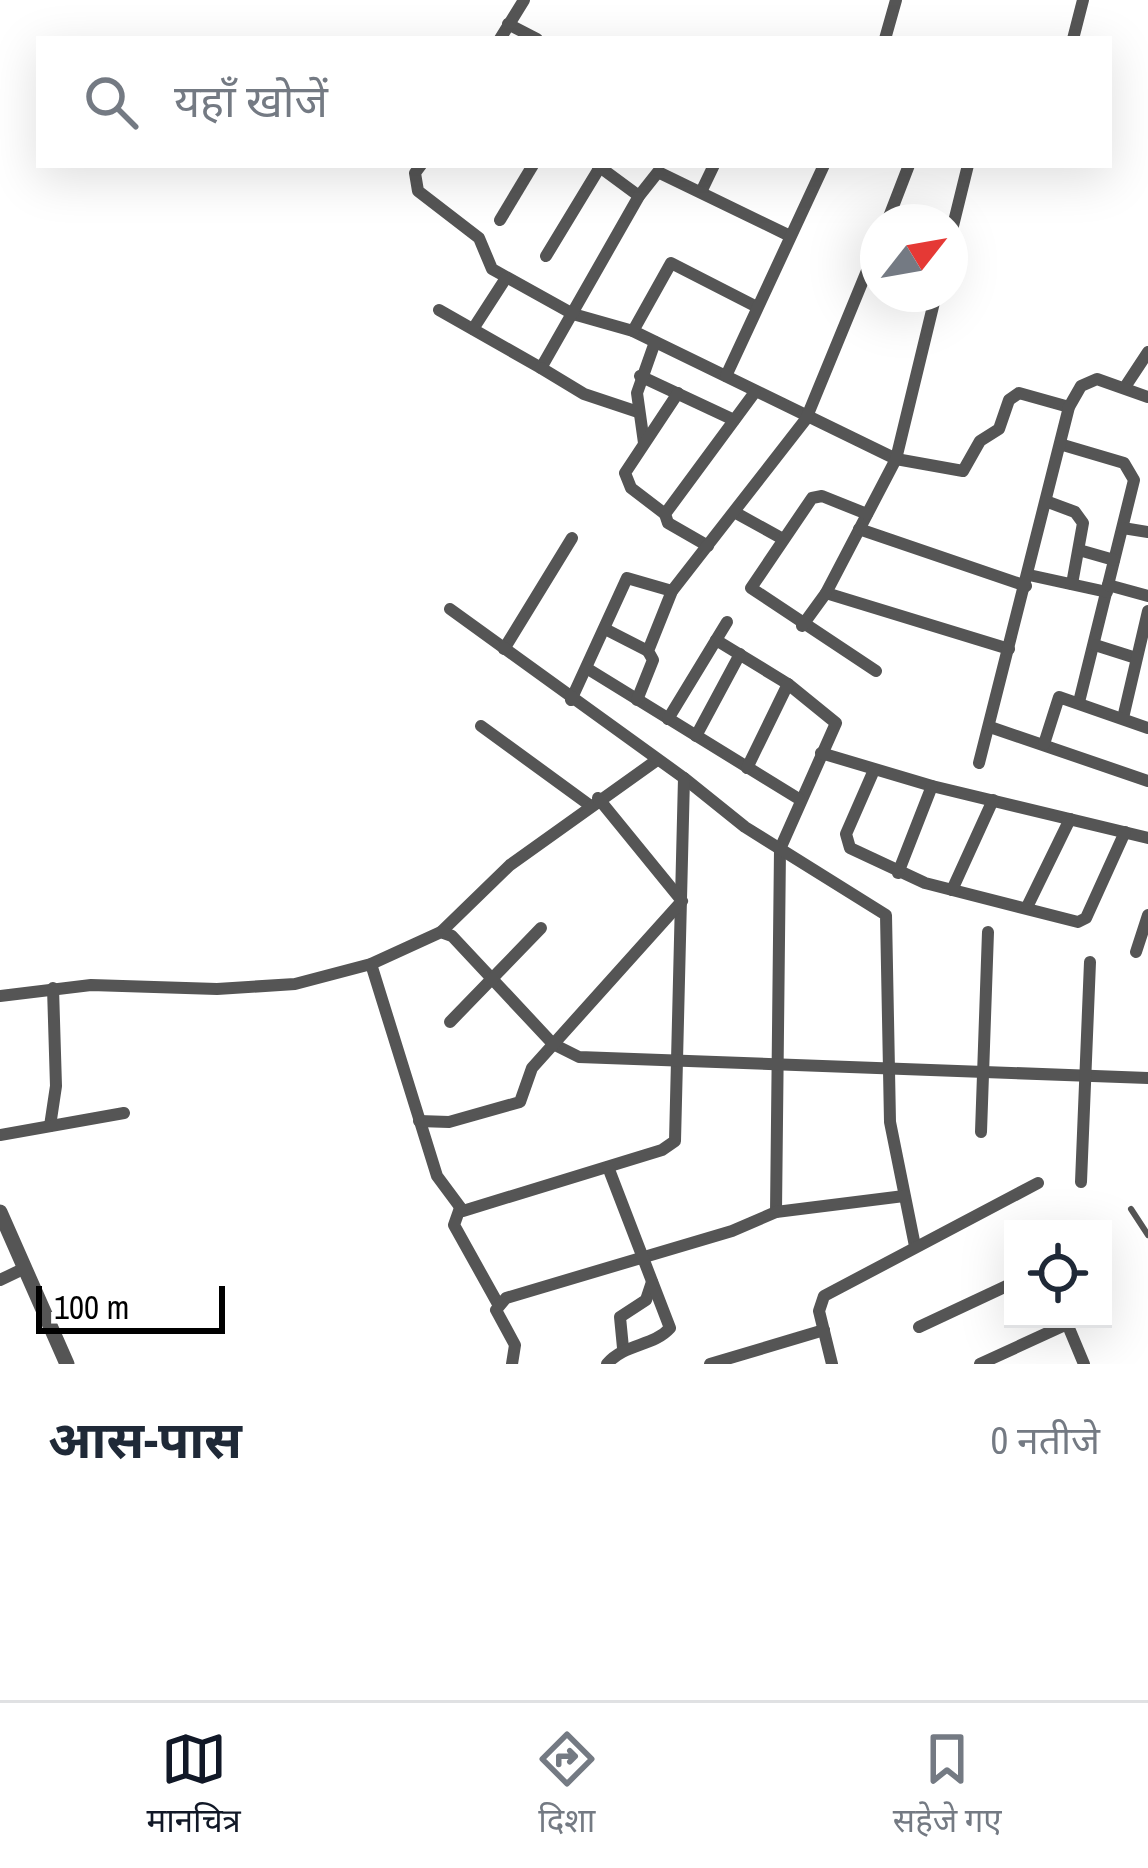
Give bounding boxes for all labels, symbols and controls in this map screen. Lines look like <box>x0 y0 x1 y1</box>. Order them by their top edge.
search box <box>36 36 1112 168</box>
icon: search <box>78 69 144 135</box>
text: यहाँ खोजें <box>174 70 328 131</box>
north arrow <box>860 204 968 312</box>
map controls <box>1004 1220 1112 1328</box>
button: locate <box>1004 1220 1112 1328</box>
scale bar <box>36 1280 225 1333</box>
text: 100 m <box>54 1285 129 1329</box>
text: आस-पास <box>48 1405 242 1474</box>
text: 0 नतीजे <box>990 1414 1100 1466</box>
tab: मानचित्र <box>147 1726 241 1845</box>
tab: दिशा <box>534 1726 600 1845</box>
tab: सहेजे गए <box>893 1726 1002 1845</box>

